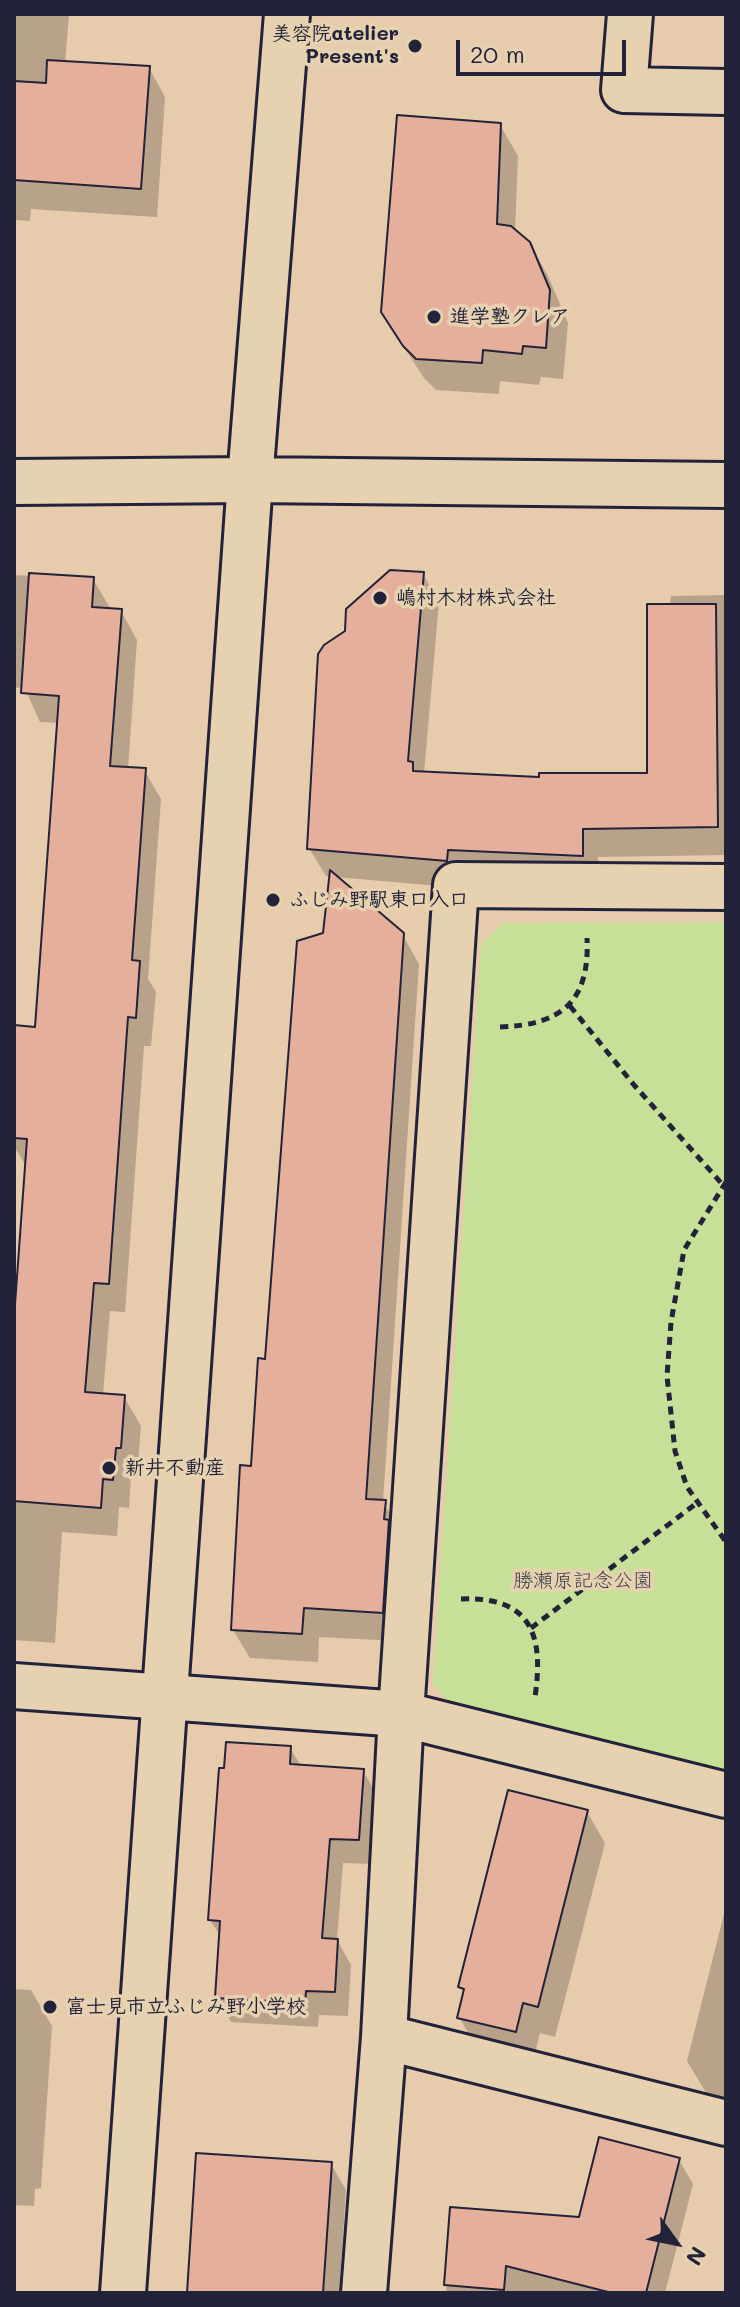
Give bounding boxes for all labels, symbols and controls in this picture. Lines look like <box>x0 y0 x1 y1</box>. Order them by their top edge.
place label: 美容院atelier Present's <box>271 22 399 69</box>
scale bar <box>460 24 630 74</box>
marker: 美容院atelier Present's <box>406 37 424 55</box>
text: 20 m <box>470 38 525 69</box>
place label: 進学塾クレア <box>450 305 570 329</box>
marker: 進学塾クレア <box>425 308 443 326</box>
place label: 嶋村木材株式会社 <box>396 586 556 610</box>
marker: 嶋村木材株式会社 <box>371 589 389 607</box>
place label: ふじみ野駅東口入口 <box>289 888 469 912</box>
marker: ふじみ野駅東口入口 <box>264 891 282 909</box>
place label: 新井不動産 <box>125 1456 225 1480</box>
marker: 新井不動産 <box>100 1459 118 1477</box>
park label: 勝瀬原記念公園 <box>513 1569 653 1593</box>
place label: 富士見市立ふじみ野小学校 <box>66 1995 306 2019</box>
marker: 富士見市立ふじみ野小学校 <box>41 1998 59 2016</box>
north arrow <box>636 2203 716 2283</box>
text: N <box>680 2241 713 2271</box>

